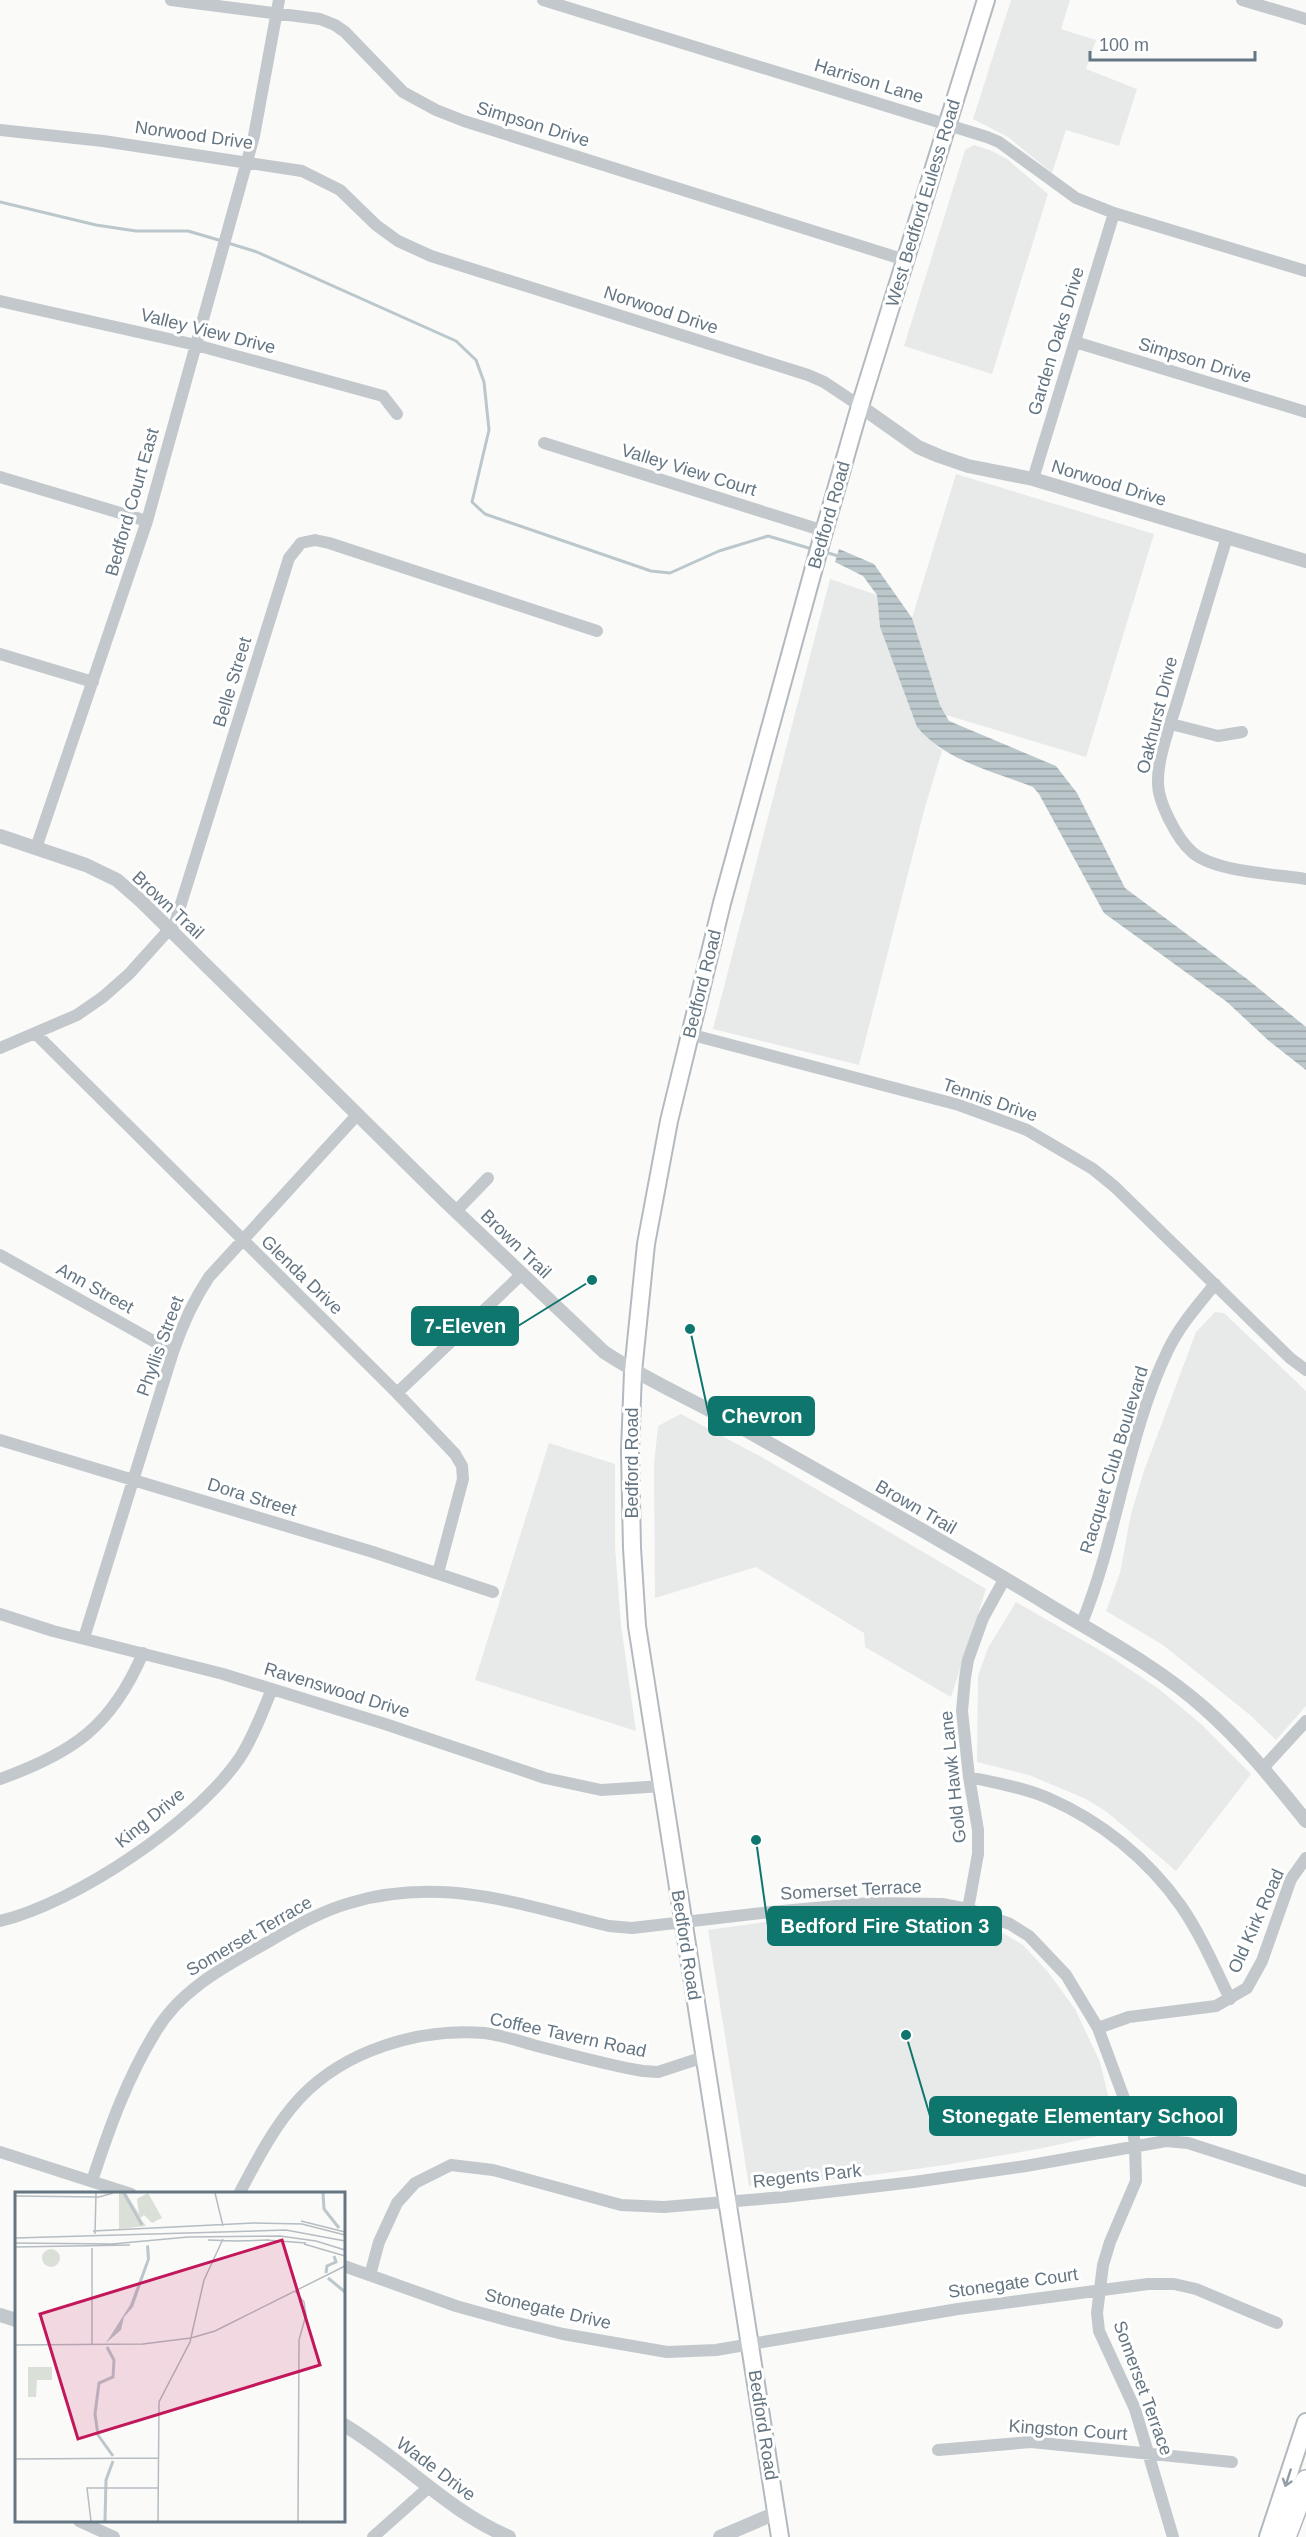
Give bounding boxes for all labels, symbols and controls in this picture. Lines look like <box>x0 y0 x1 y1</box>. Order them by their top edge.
scale bar <box>1090 24 1255 62</box>
text: 100 m <box>1099 35 1149 55</box>
street label: Harrison Lane <box>812 55 926 107</box>
street label: Simpson Drive <box>474 97 592 151</box>
street label: West Bedford Euless Road <box>882 97 964 309</box>
street label: Norwood Drive <box>134 117 254 153</box>
street label: Garden Oaks Drive <box>1024 264 1088 418</box>
street label: Norwood Drive <box>601 282 721 338</box>
street label: Valley View Drive <box>138 305 278 357</box>
street label: Simpson Drive <box>1136 333 1254 387</box>
street label: Bedford Court East <box>101 426 163 578</box>
street label: Valley View Court <box>619 440 759 500</box>
street label: Norwood Drive <box>1049 456 1169 510</box>
street label: Bedford Road <box>804 459 854 571</box>
street label: Belle Street <box>209 635 255 729</box>
street label: Oakhurst Drive <box>1133 654 1181 776</box>
street label: Brown Trail <box>128 867 208 943</box>
street label: Bedford Road <box>679 928 725 1040</box>
street label: Tennis Drive <box>940 1074 1040 1126</box>
street label: Brown Trail <box>477 1206 555 1282</box>
street label: Glenda Drive <box>257 1231 347 1319</box>
street label: Ann Street <box>53 1259 137 1317</box>
street label: Phyllis Street <box>133 1293 187 1399</box>
callout: 7-Eleven <box>412 1307 518 1345</box>
text: 7-Eleven <box>424 1315 506 1337</box>
street label: Racquet Club Boulevard <box>1076 1364 1152 1556</box>
callout: Chevron <box>709 1397 814 1435</box>
text: Chevron <box>721 1405 803 1427</box>
street label: Bedford Road <box>622 1407 642 1519</box>
street label: Dora Street <box>205 1474 299 1520</box>
street label: Brown Trail <box>872 1476 960 1538</box>
street label: Ravenswood Drive <box>262 1658 412 1722</box>
street label: Gold Hawk Lane <box>936 1710 970 1844</box>
street label: King Drive <box>111 1784 189 1852</box>
street label: Old Kirk Road <box>1224 1866 1288 1976</box>
street label: Somerset Terrace <box>780 1876 922 1904</box>
street label: Bedford Road <box>667 1889 705 2001</box>
street label: Somerset Terrace <box>183 1892 315 1980</box>
callout: Bedford Fire Station 3 <box>768 1907 1001 1945</box>
text: Bedford Fire Station 3 <box>781 1915 989 1937</box>
street label: Coffee Tavern Road <box>488 2009 648 2061</box>
callout: Stonegate Elementary School <box>930 2097 1236 2135</box>
text: Stonegate Elementary School <box>942 2105 1224 2127</box>
street label: Regents Park <box>752 2160 863 2192</box>
inset map <box>15 2192 345 2522</box>
street label: Stonegate Court <box>947 2264 1079 2302</box>
street label: Stonegate Drive <box>483 2285 613 2333</box>
street label: Somerset Terrace <box>1109 2318 1177 2458</box>
street label: Bedford Road <box>744 2369 782 2481</box>
street label: Kingston Court <box>1008 2416 1128 2444</box>
street label: Wade Drive <box>393 2433 479 2505</box>
one-way arrow <box>1282 2468 1293 2487</box>

